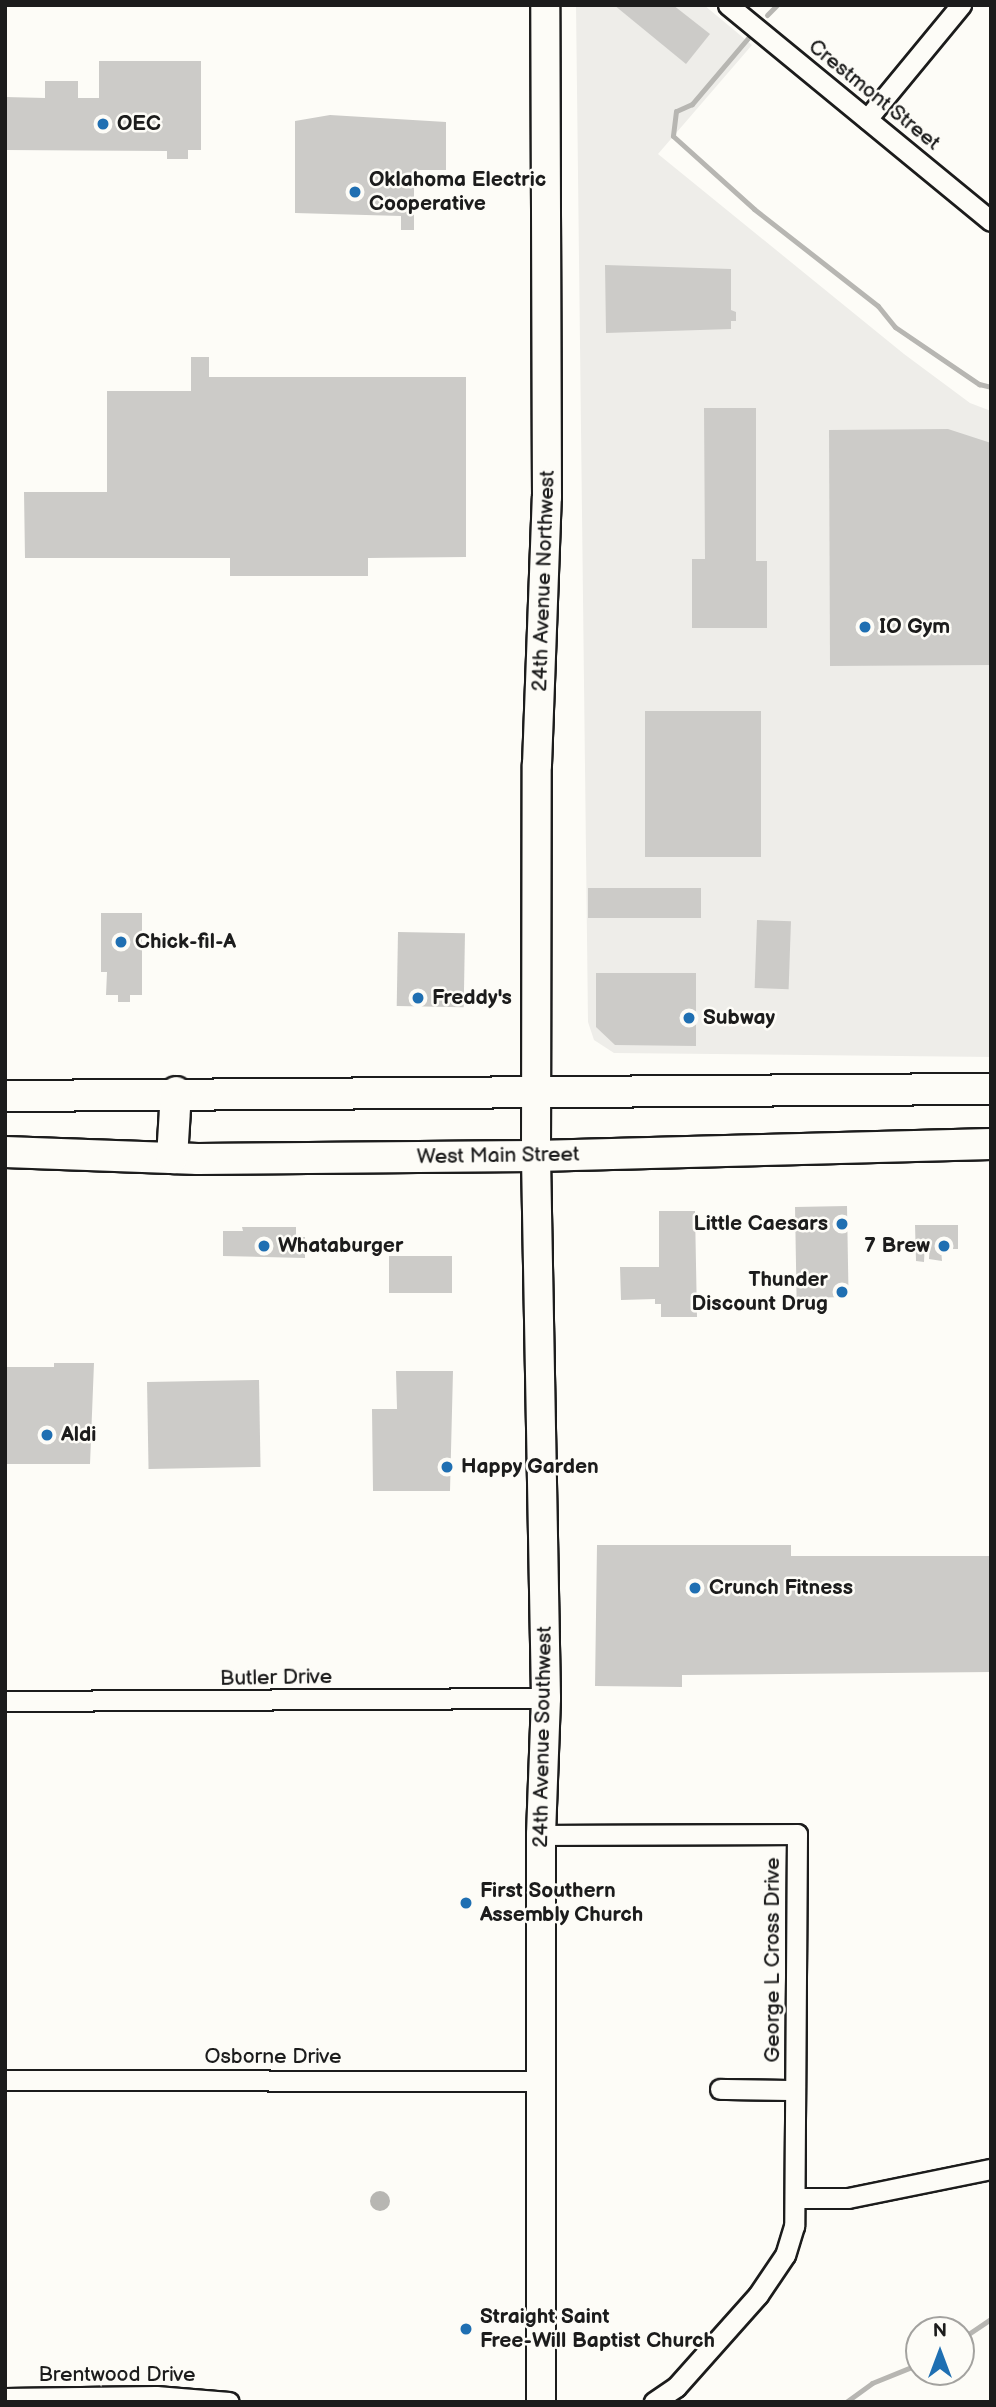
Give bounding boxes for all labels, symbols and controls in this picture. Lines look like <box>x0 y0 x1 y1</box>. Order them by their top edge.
street label: Crestmont Street <box>803 34 945 156</box>
place label: OEC <box>117 111 161 137</box>
marker: OEC <box>95 116 111 132</box>
place label: Oklahoma Electric Cooperative <box>369 167 546 217</box>
marker: Oklahoma Electric Cooperative <box>347 184 363 200</box>
street label: 24th Avenue Northwest <box>528 470 560 692</box>
place label: IO Gym <box>879 614 950 640</box>
marker: IO Gym <box>857 619 873 635</box>
place label: Chick-fil-A <box>135 929 236 955</box>
marker: Chick-fil-A <box>113 934 129 950</box>
place label: Freddy's <box>432 985 512 1011</box>
marker: Freddy's <box>410 990 426 1006</box>
place label: Subway <box>703 1005 775 1031</box>
marker: Subway <box>681 1010 697 1026</box>
street label: West Main Street <box>416 1142 580 1170</box>
place label: Little Caesars <box>694 1211 828 1237</box>
marker: Little Caesars <box>834 1216 850 1232</box>
place label: Whataburger <box>278 1233 403 1259</box>
place label: 7 Brew <box>864 1233 930 1259</box>
marker: Whataburger <box>256 1238 272 1254</box>
marker: 7 Brew <box>936 1238 952 1254</box>
place label: Thunder Discount Drug <box>692 1267 828 1317</box>
marker: Thunder Discount Drug <box>834 1284 850 1300</box>
place label: Aldi <box>61 1422 97 1448</box>
marker: Aldi <box>39 1427 55 1443</box>
place label: Happy Garden <box>461 1454 599 1480</box>
marker: Happy Garden <box>439 1459 455 1475</box>
place label: Crunch Fitness <box>709 1575 853 1601</box>
marker: Crunch Fitness <box>687 1580 703 1596</box>
street label: 24th Avenue Southwest <box>528 1626 558 1848</box>
street label: Butler Drive <box>220 1664 332 1692</box>
street label: George L Cross Drive <box>760 1857 786 2063</box>
place label: First Southern Assembly Church <box>480 1878 644 1928</box>
marker: First Southern Assembly Church <box>458 1895 474 1911</box>
street label: Osborne Drive <box>204 2044 342 2070</box>
place label: Straight Saint Free-Will Baptist Church <box>480 2304 715 2354</box>
north arrow <box>905 2316 975 2386</box>
text: N <box>933 2320 947 2343</box>
marker: Straight Saint Free-Will Baptist Church <box>458 2321 474 2337</box>
street label: Brentwood Drive <box>38 2362 196 2388</box>

